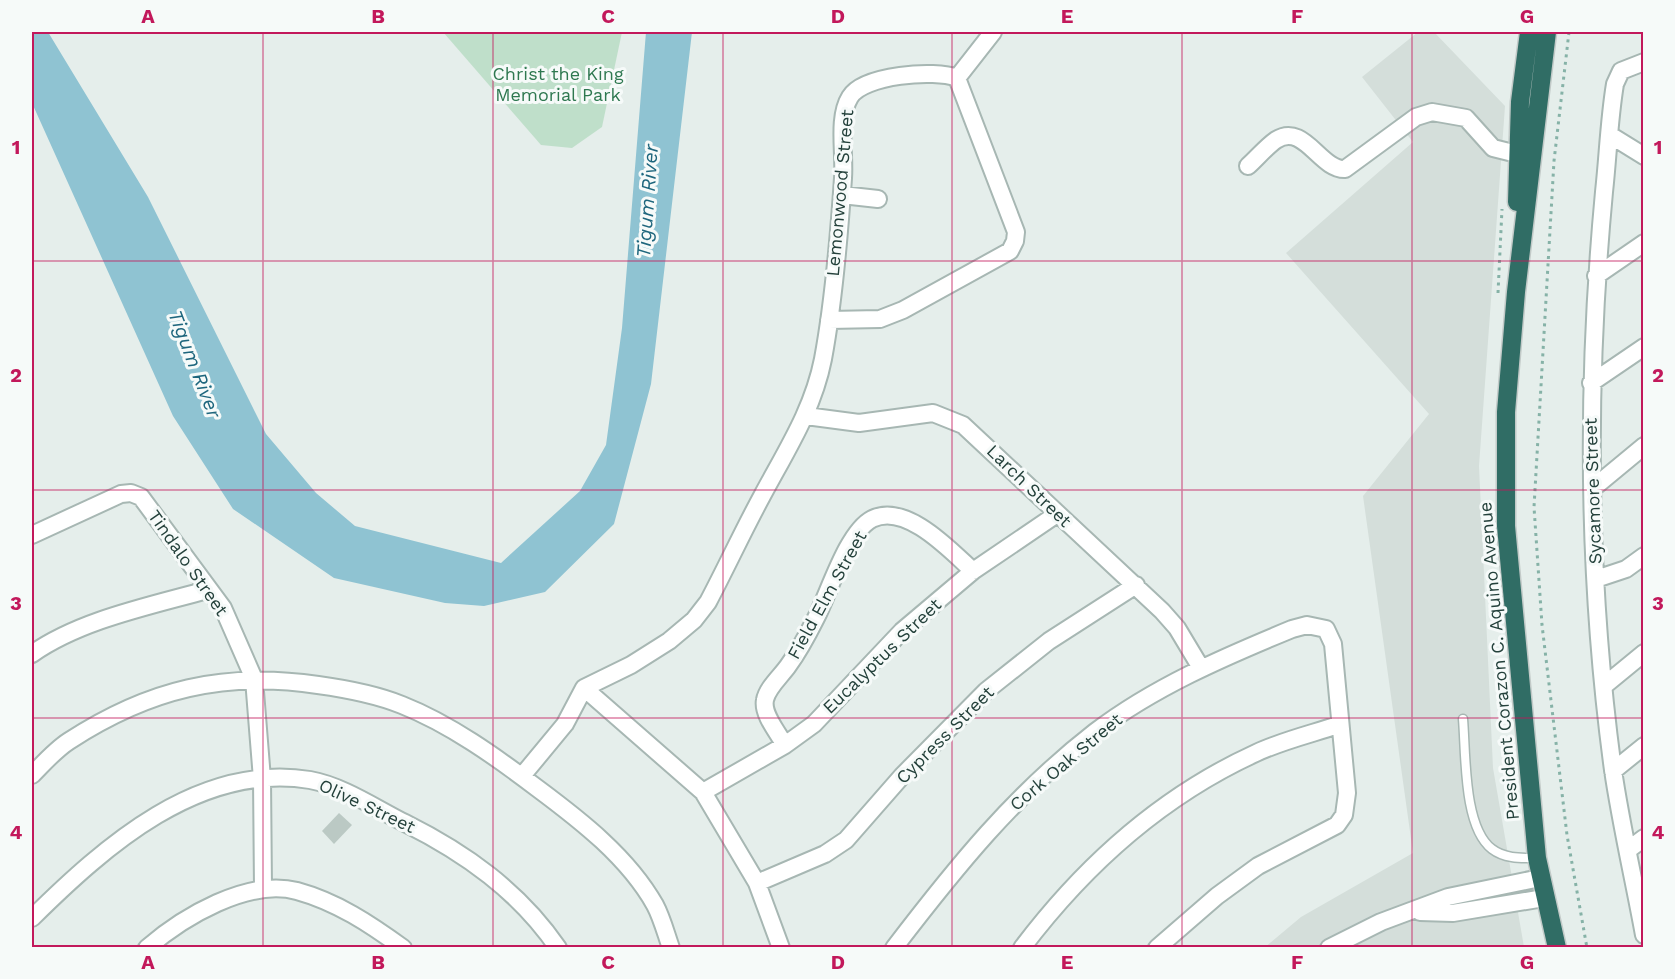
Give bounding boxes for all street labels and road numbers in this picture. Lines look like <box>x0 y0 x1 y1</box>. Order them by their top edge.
street label: Lemonwood Street <box>822 108 857 277</box>
street label: Sycamore Street <box>1579 417 1606 565</box>
street label: Larch Street <box>983 440 1076 532</box>
street label: President Corazon C. Aquino Avenue <box>1474 501 1523 821</box>
street label: Tindalo Street <box>144 506 233 620</box>
street label: Field Elm Street <box>783 526 871 663</box>
street label: Eucalyptus Street <box>818 593 946 718</box>
street label: Cypress Street <box>891 681 998 788</box>
street label: Cork Oak Street <box>1005 708 1126 815</box>
street label: Olive Street <box>316 774 419 837</box>

